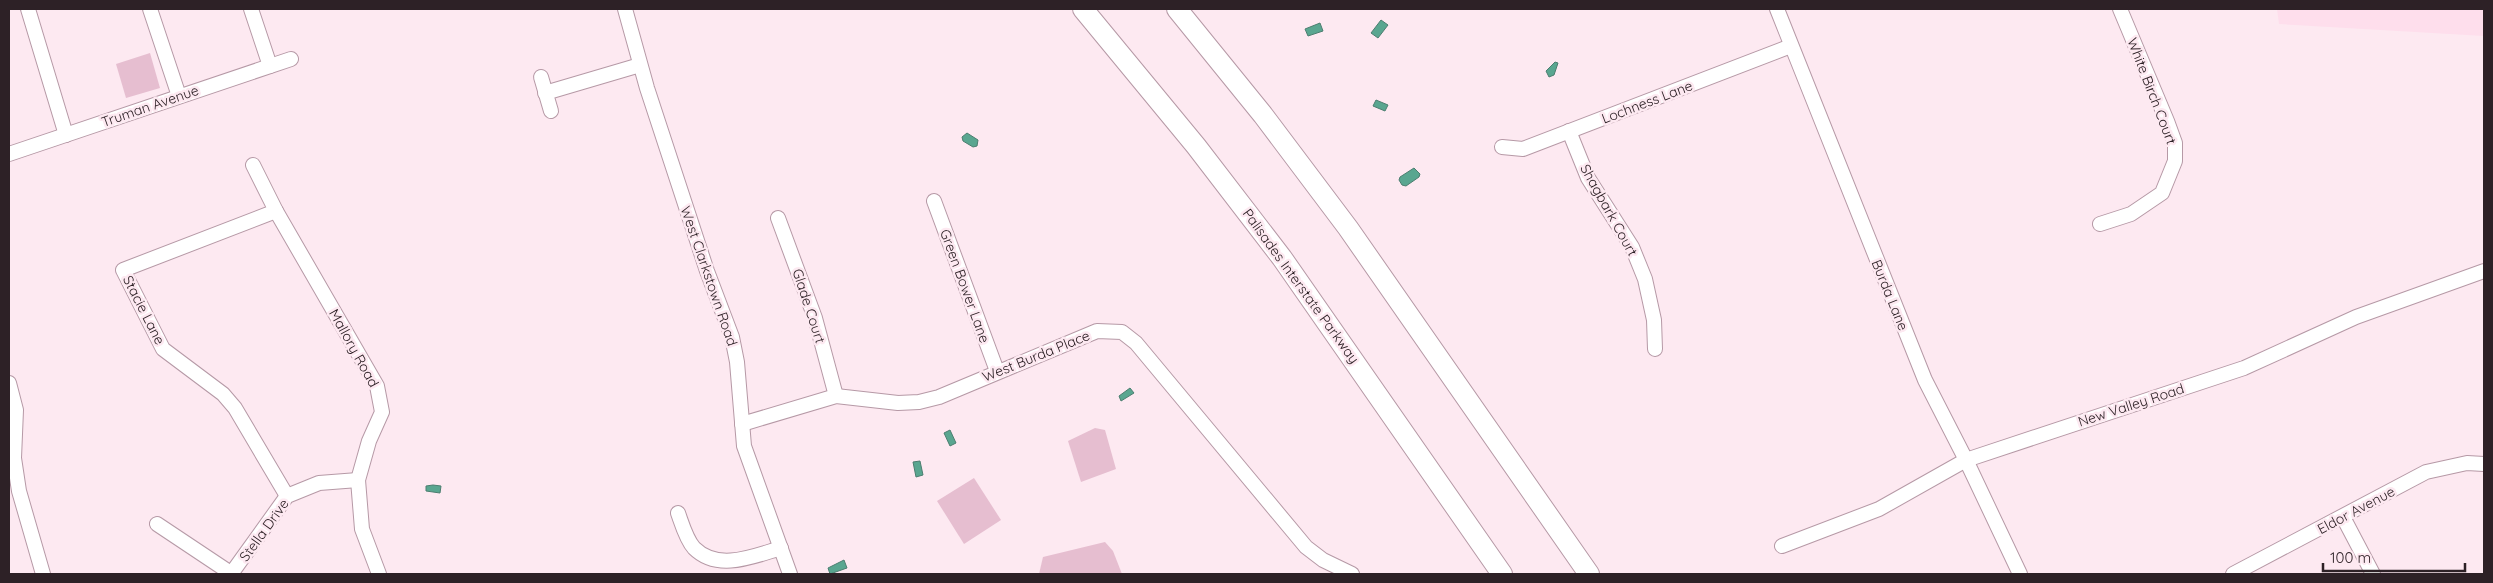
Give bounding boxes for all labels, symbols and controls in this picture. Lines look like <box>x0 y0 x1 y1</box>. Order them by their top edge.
street label: White Birch Court <box>2123 35 2181 147</box>
street label: Lochness Lane <box>1599 76 1695 128</box>
street label: Truman Avenue <box>99 81 201 131</box>
street label: Shagbark Court <box>1576 161 1642 259</box>
street label: West Clarkstown Road <box>677 204 741 348</box>
street label: Palisades Interstate Parkway <box>1239 205 1363 367</box>
street label: Green Bower Lane <box>936 227 994 345</box>
street label: Burda Lane <box>1868 257 1912 333</box>
street label: Glade Court <box>788 266 830 346</box>
street label: Stacie Lane <box>119 272 169 348</box>
street label: Mallory Road <box>325 306 383 390</box>
street label: West Burda Place <box>980 326 1093 386</box>
street label: New Valley Road <box>2076 379 2186 431</box>
street label: Eldor Avenue <box>2314 482 2398 538</box>
street label: Stella Drive <box>235 495 293 565</box>
scale bar <box>2323 540 2466 572</box>
text: 100 m <box>2330 548 2371 567</box>

